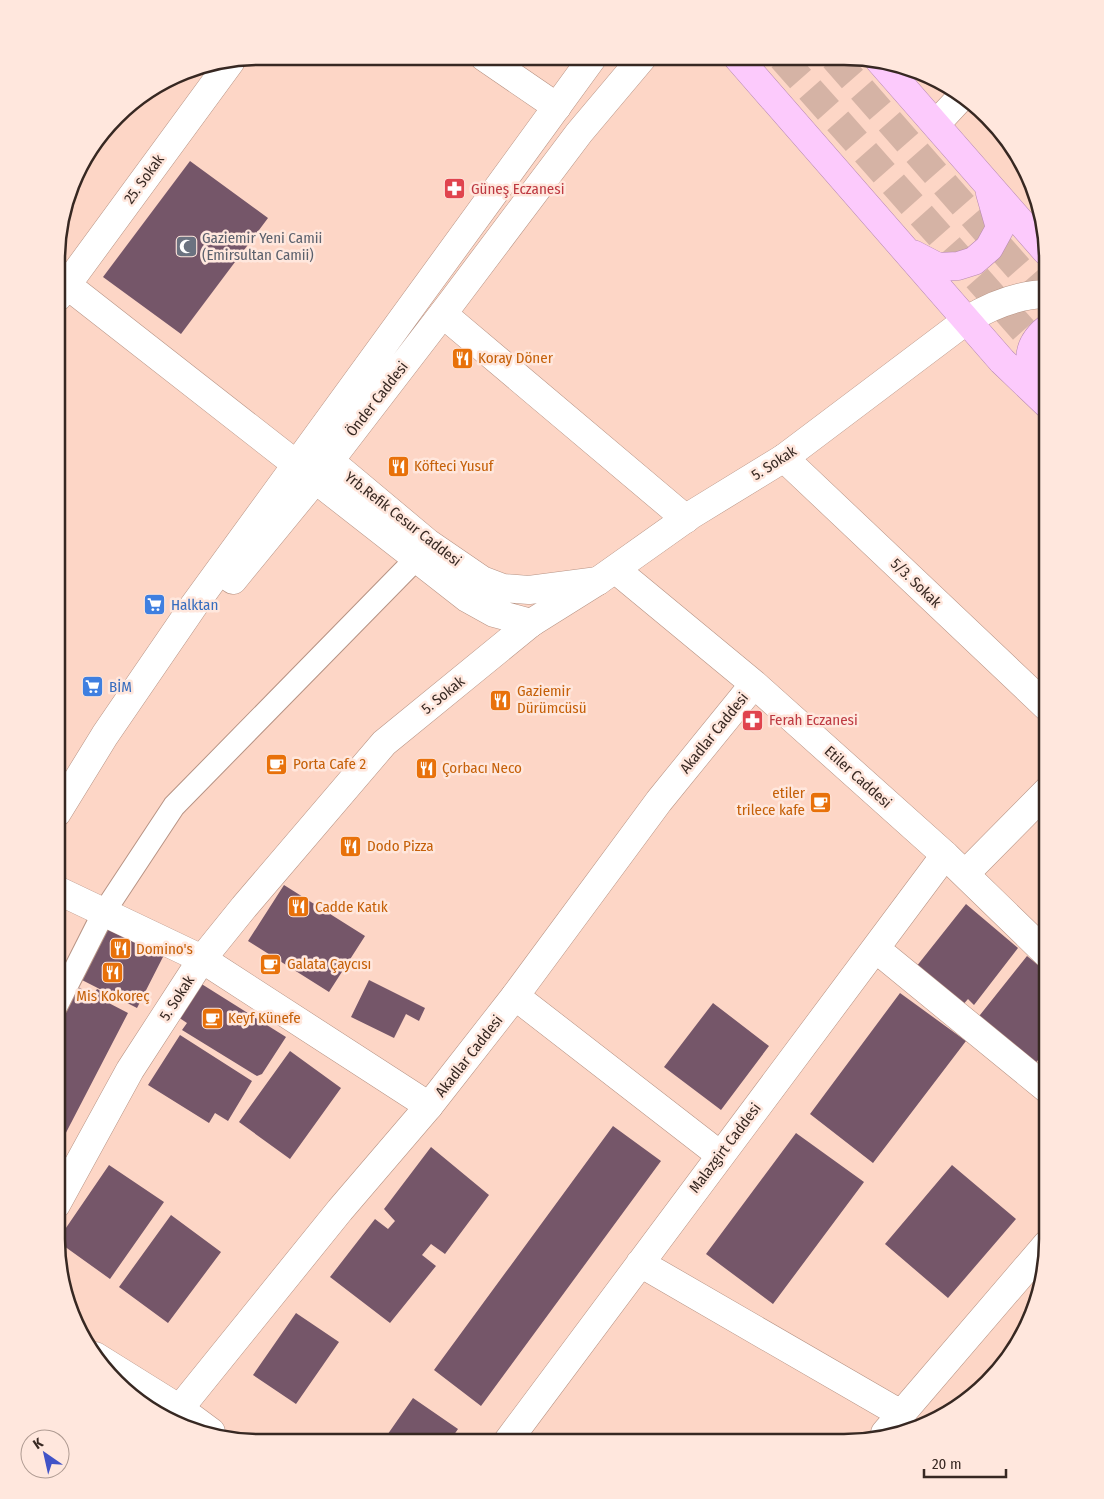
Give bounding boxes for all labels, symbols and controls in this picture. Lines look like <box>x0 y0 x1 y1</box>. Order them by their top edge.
street label: 25. Sokak <box>120 151 168 207</box>
pharmacy icon: Güneş Eczanesi <box>443 177 467 201</box>
place label: Güneş Eczanesi <box>471 180 564 198</box>
place label: Gaziemir Yeni Camii (Emirsultan Camii) <box>202 229 322 264</box>
mosque icon: Gaziemir Yeni Camii (Emirsultan Camii) <box>174 235 198 259</box>
restaurant icon: Koray Döner <box>450 346 474 370</box>
place label: Koray Döner <box>478 349 554 367</box>
street label: Önder Caddesi <box>342 358 412 440</box>
street label: 5. Sokak <box>748 442 800 484</box>
restaurant icon: Köfteci Yusuf <box>386 454 410 478</box>
place label: Köfteci Yusuf <box>414 457 495 475</box>
street label: Yrb.Refik Cesur Caddesi <box>341 468 465 570</box>
street label: 5/3. Sokak <box>887 555 945 611</box>
supermarket icon: Halktan <box>143 593 167 617</box>
place label: Halktan <box>171 596 218 614</box>
street label: 5. Sokak <box>418 672 468 718</box>
supermarket icon: BİM <box>81 675 105 699</box>
place label: BİM <box>109 678 132 696</box>
place label: Gaziemir Dürümcüsü <box>517 682 587 717</box>
restaurant icon: Gaziemir Dürümcüsü <box>489 688 513 712</box>
street label: Akadlar Caddesi <box>676 689 752 777</box>
pharmacy icon: Ferah Eczanesi <box>741 708 765 732</box>
place label: Ferah Eczanesi <box>769 711 858 729</box>
street label: Etiler Caddesi <box>821 742 895 812</box>
cafe icon: Porta Cafe 2 <box>265 752 289 776</box>
place label: Porta Cafe 2 <box>293 755 366 773</box>
restaurant icon: Çorbacı Neco <box>414 756 438 780</box>
place label: Çorbacı Neco <box>442 759 522 777</box>
place label: etiler trilece kafe <box>737 784 806 819</box>
cafe icon: etiler trilece kafe <box>809 790 833 814</box>
restaurant icon: Dodo Pizza <box>339 834 363 858</box>
place label: Dodo Pizza <box>367 837 434 855</box>
restaurant icon: Cadde Katık <box>287 895 311 919</box>
place label: Cadde Katık <box>315 898 388 916</box>
restaurant icon: Domino's <box>108 937 132 961</box>
place label: Domino's <box>136 940 193 958</box>
cafe icon: Galata Çaycısı <box>259 952 283 976</box>
place label: Galata Çaycısı <box>287 955 371 973</box>
restaurant icon: Mis Kokoreç <box>101 961 125 985</box>
street label: 5. Sokak <box>156 972 198 1024</box>
place label: Mis Kokoreç <box>76 987 150 1005</box>
cafe icon: Keyf Künefe <box>200 1006 224 1030</box>
place label: Keyf Künefe <box>228 1009 301 1027</box>
street label: Akadlar Caddesi <box>432 1012 506 1100</box>
street label: Malazgirt Caddesi <box>685 1099 765 1197</box>
north arrow <box>20 1429 70 1479</box>
text: K <box>30 1434 47 1453</box>
scale bar <box>924 1446 1006 1478</box>
text: 20 m <box>932 1455 962 1473</box>

